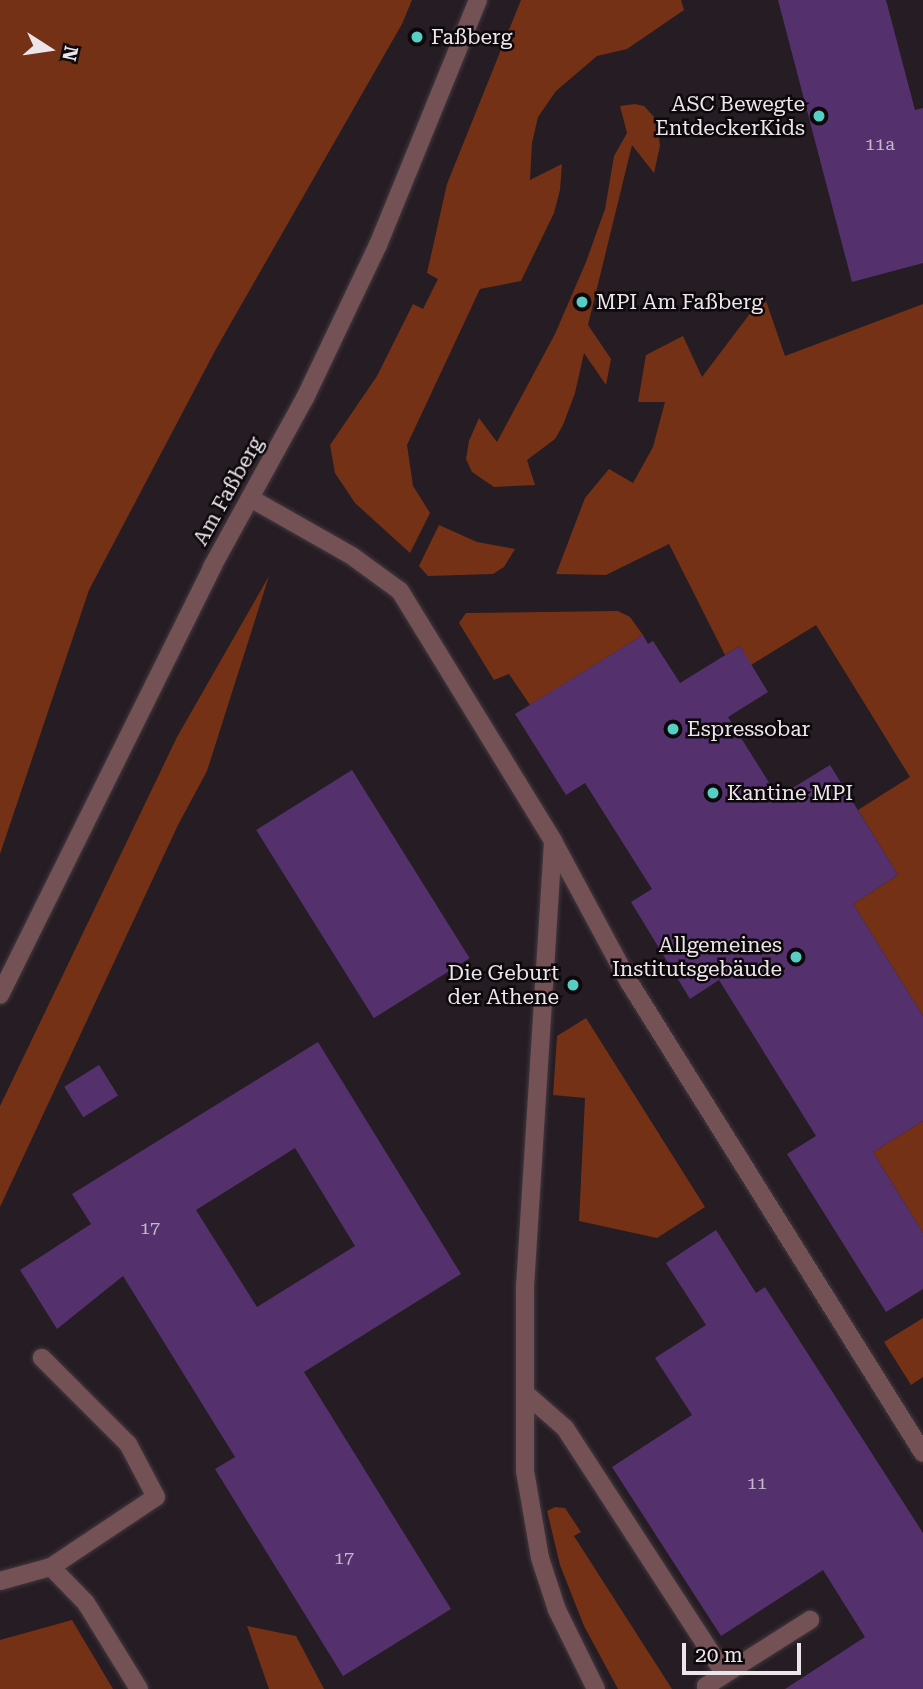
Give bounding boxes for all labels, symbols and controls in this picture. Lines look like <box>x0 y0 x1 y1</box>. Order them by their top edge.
north arrow <box>14 14 84 84</box>
place label: Faßberg <box>431 24 512 50</box>
marker: Faßberg <box>409 29 425 45</box>
text: N <box>57 44 83 63</box>
place label: ASC Bewegte EntdeckerKids <box>655 91 805 141</box>
marker: ASC Bewegte EntdeckerKids <box>811 108 827 124</box>
house number: 11a <box>865 133 895 155</box>
place label: MPI Am Faßberg <box>596 289 763 315</box>
marker: MPI Am Faßberg <box>574 294 590 310</box>
street label: Am Faßberg <box>188 432 268 550</box>
place label: Espressobar <box>687 716 810 742</box>
marker: Espressobar <box>665 721 681 737</box>
place label: Kantine MPI <box>727 780 853 806</box>
marker: Kantine MPI <box>705 785 721 801</box>
place label: Allgemeines Institutsgebäude <box>612 932 782 982</box>
marker: Allgemeines Institutsgebäude <box>788 949 804 965</box>
place label: Die Geburt der Athene <box>448 960 559 1010</box>
marker: Die Geburt der Athene <box>565 977 581 993</box>
house number: 17 <box>140 1217 160 1239</box>
house number: 11 <box>747 1472 767 1494</box>
house number: 17 <box>334 1547 354 1569</box>
scale bar <box>685 1630 804 1674</box>
text: 20 m <box>695 1643 743 1667</box>

